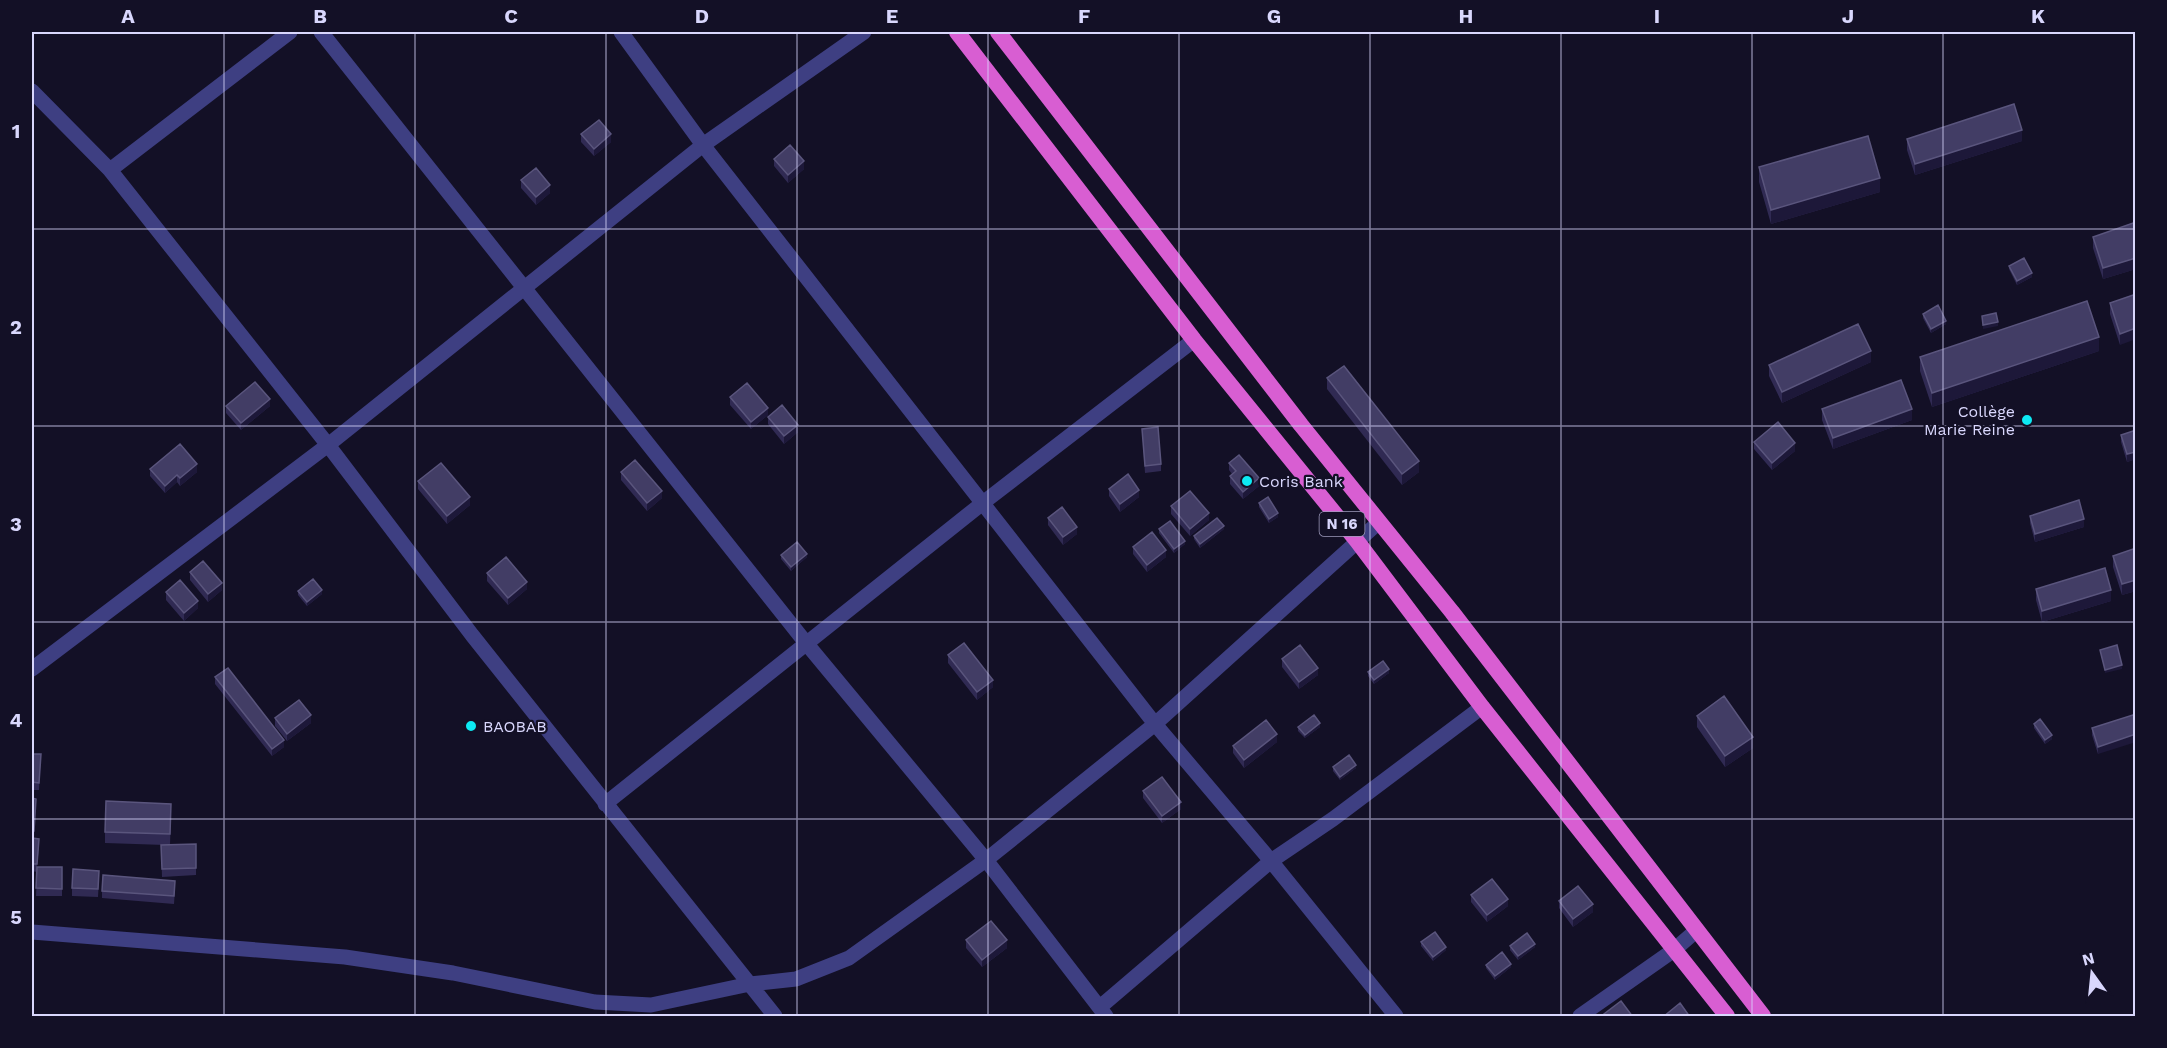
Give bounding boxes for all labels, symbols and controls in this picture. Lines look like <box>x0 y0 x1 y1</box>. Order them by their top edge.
text: A <box>121 4 135 28</box>
text: B <box>313 4 327 28</box>
text: C <box>504 4 518 28</box>
text: D <box>695 4 709 28</box>
text: E <box>886 4 898 28</box>
text: F <box>1078 4 1090 28</box>
text: G <box>1267 4 1281 28</box>
text: H <box>1459 4 1473 28</box>
text: I <box>1654 4 1660 28</box>
text: J <box>1842 4 1854 28</box>
text: K <box>2031 4 2045 28</box>
text: 1 <box>12 119 20 143</box>
text: 2 <box>10 315 22 339</box>
place label: Collège Marie Reine <box>1924 402 2015 439</box>
marker: Collège Marie Reine <box>2020 413 2034 427</box>
place label: Coris Bank <box>1259 472 1343 491</box>
marker: Coris Bank <box>1240 474 1254 488</box>
text: 3 <box>10 512 22 536</box>
road number: N 16 <box>1320 512 1364 536</box>
text: 4 <box>10 708 23 732</box>
place label: BAOBAB <box>483 717 547 736</box>
marker: BAOBAB <box>464 719 478 733</box>
text: 5 <box>10 905 22 929</box>
north arrow <box>2062 943 2122 1003</box>
text: N <box>2080 948 2096 970</box>

